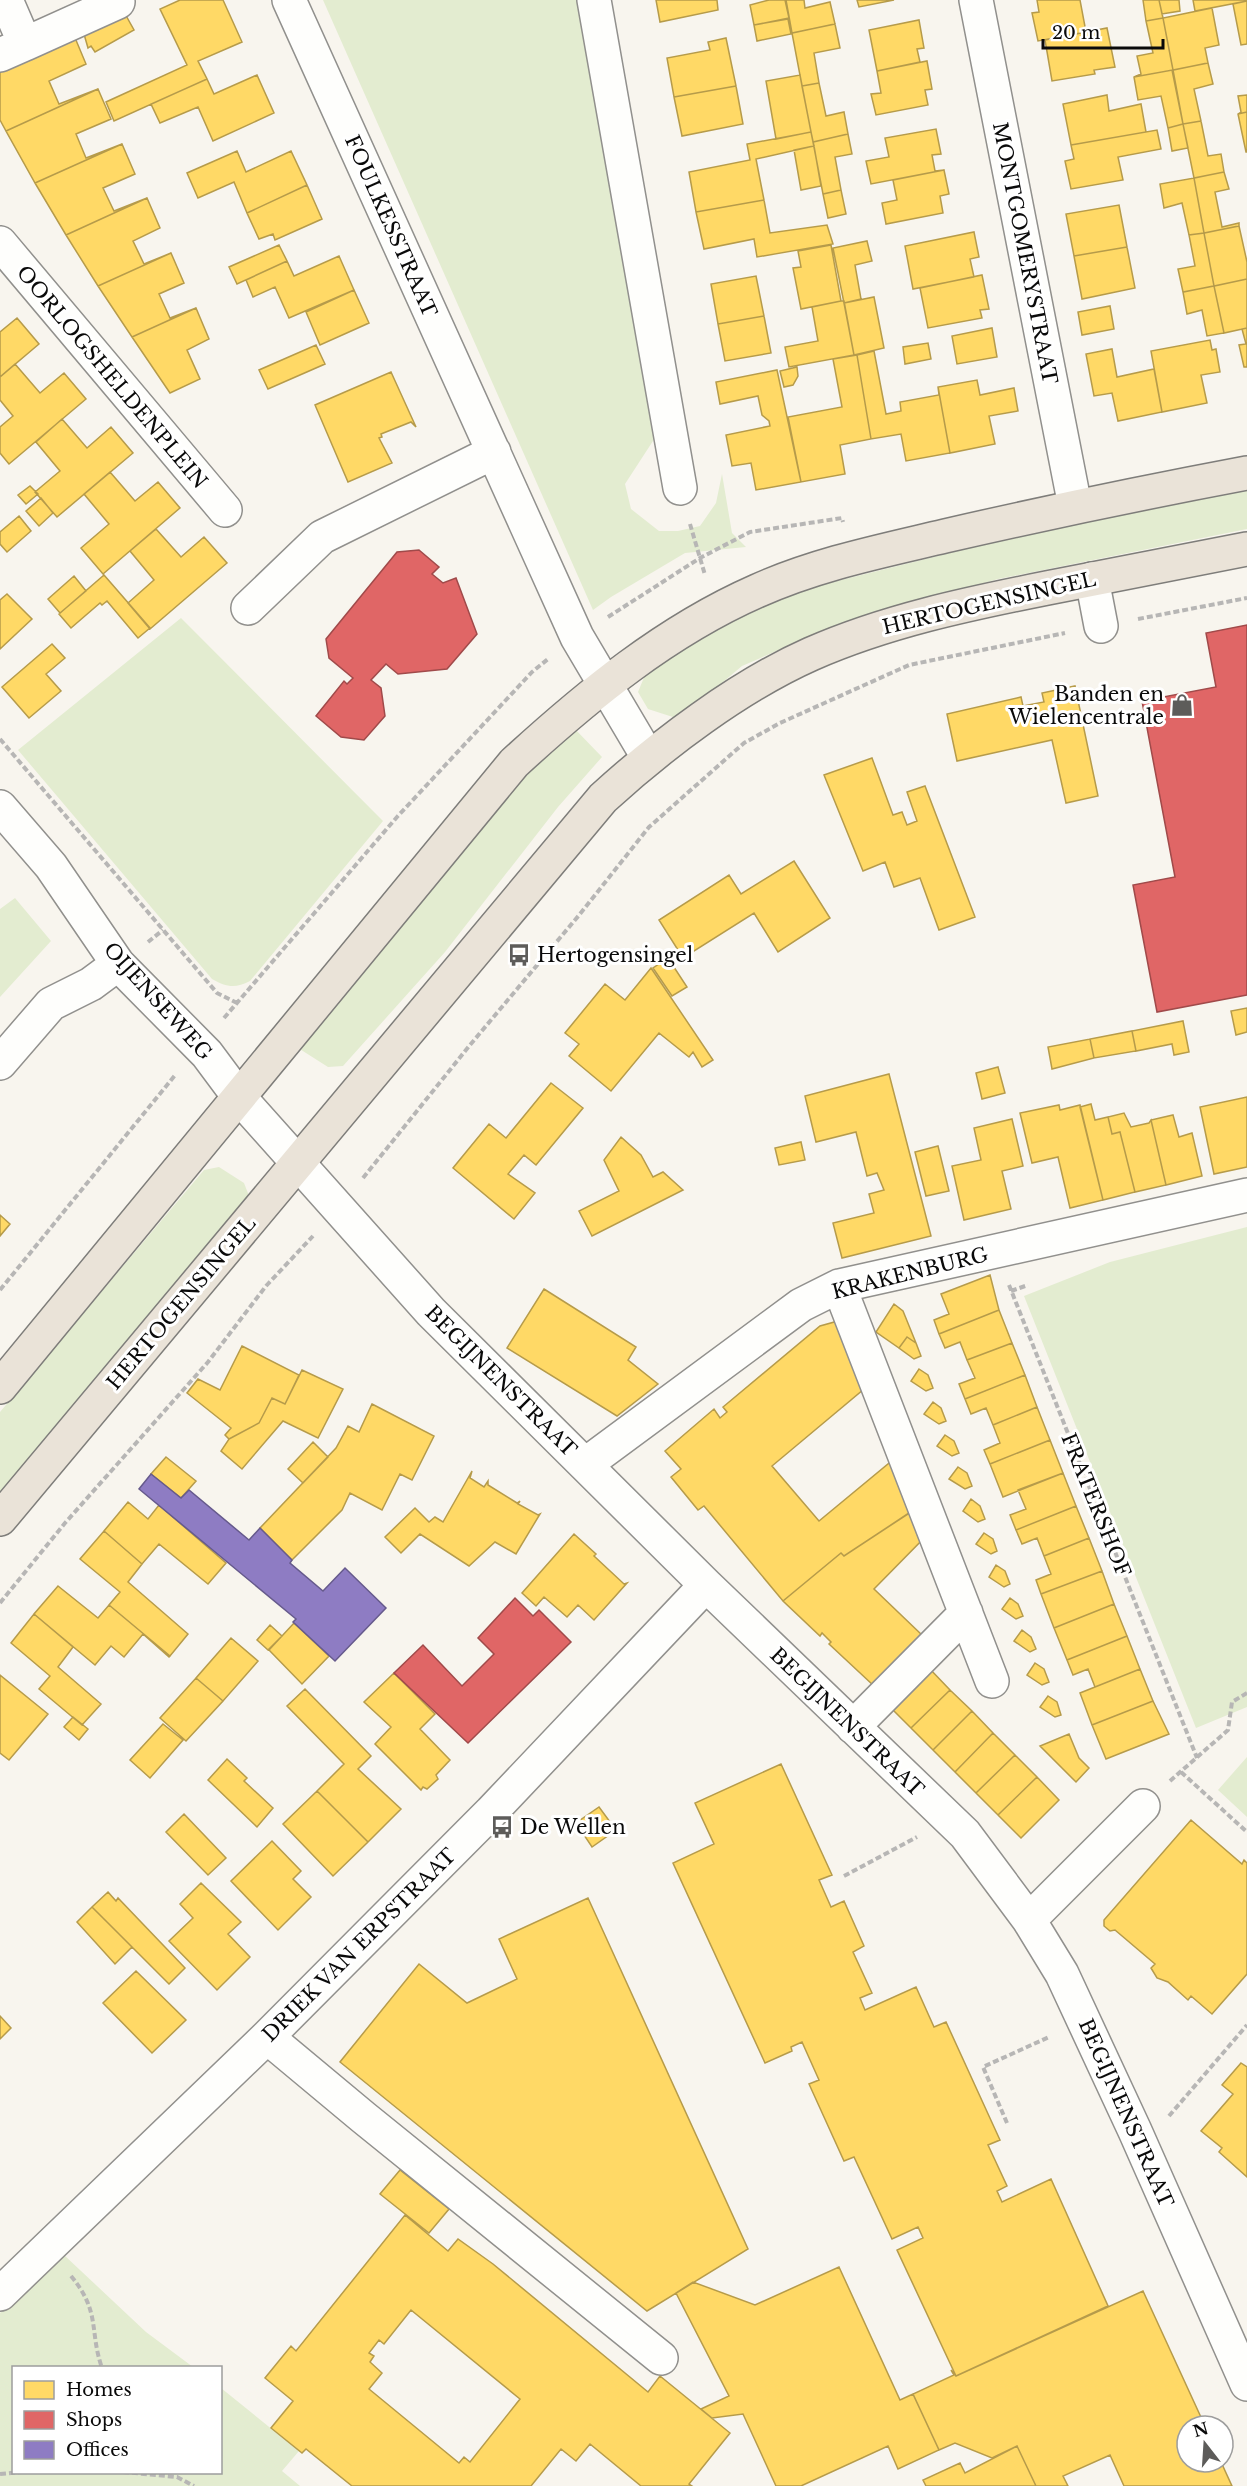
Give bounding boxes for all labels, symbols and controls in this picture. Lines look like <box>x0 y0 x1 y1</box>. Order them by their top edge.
scale bar <box>1043 12 1163 50</box>
text: 20 m <box>1052 22 1100 44</box>
street label: MONTGOMERYSTRAAT <box>988 120 1062 386</box>
street label: FOULKESSTRAAT <box>340 131 442 321</box>
street label: OORLOGSHELDENPLEIN <box>12 261 212 493</box>
street label: HERTOGENSINGEL <box>880 567 1099 639</box>
place label: Banden en Wielencentrale <box>1008 682 1164 729</box>
shop icon: Banden en Wielencentrale <box>1169 692 1195 718</box>
street label: OIJENSEWEG <box>99 937 217 1065</box>
bus stop icon: Hertogensingel <box>506 942 532 968</box>
place label: Hertogensingel <box>537 943 693 967</box>
street label: HERTOGENSINGEL <box>102 1211 261 1394</box>
street label: KRAKENBURG <box>829 1242 991 1304</box>
street label: BEGIJNENSTRAAT <box>420 1300 582 1462</box>
street label: FRATERSHOF <box>1056 1430 1136 1580</box>
street label: BEGIJNENSTRAAT <box>765 1643 929 1801</box>
bus stop icon: De Wellen <box>489 1814 515 1840</box>
place label: De Wellen <box>520 1815 626 1839</box>
street label: DRIEK VAN ERPSTRAAT <box>257 1843 461 2047</box>
street label: BEGIJNENSTRAAT <box>1074 2015 1178 2211</box>
legend <box>12 2366 222 2474</box>
text: Homes <box>66 2379 132 2401</box>
text: Shops <box>66 2409 122 2431</box>
north arrow <box>1175 2414 1235 2474</box>
text: N <box>1190 2418 1211 2441</box>
text: Offices <box>66 2439 129 2461</box>

